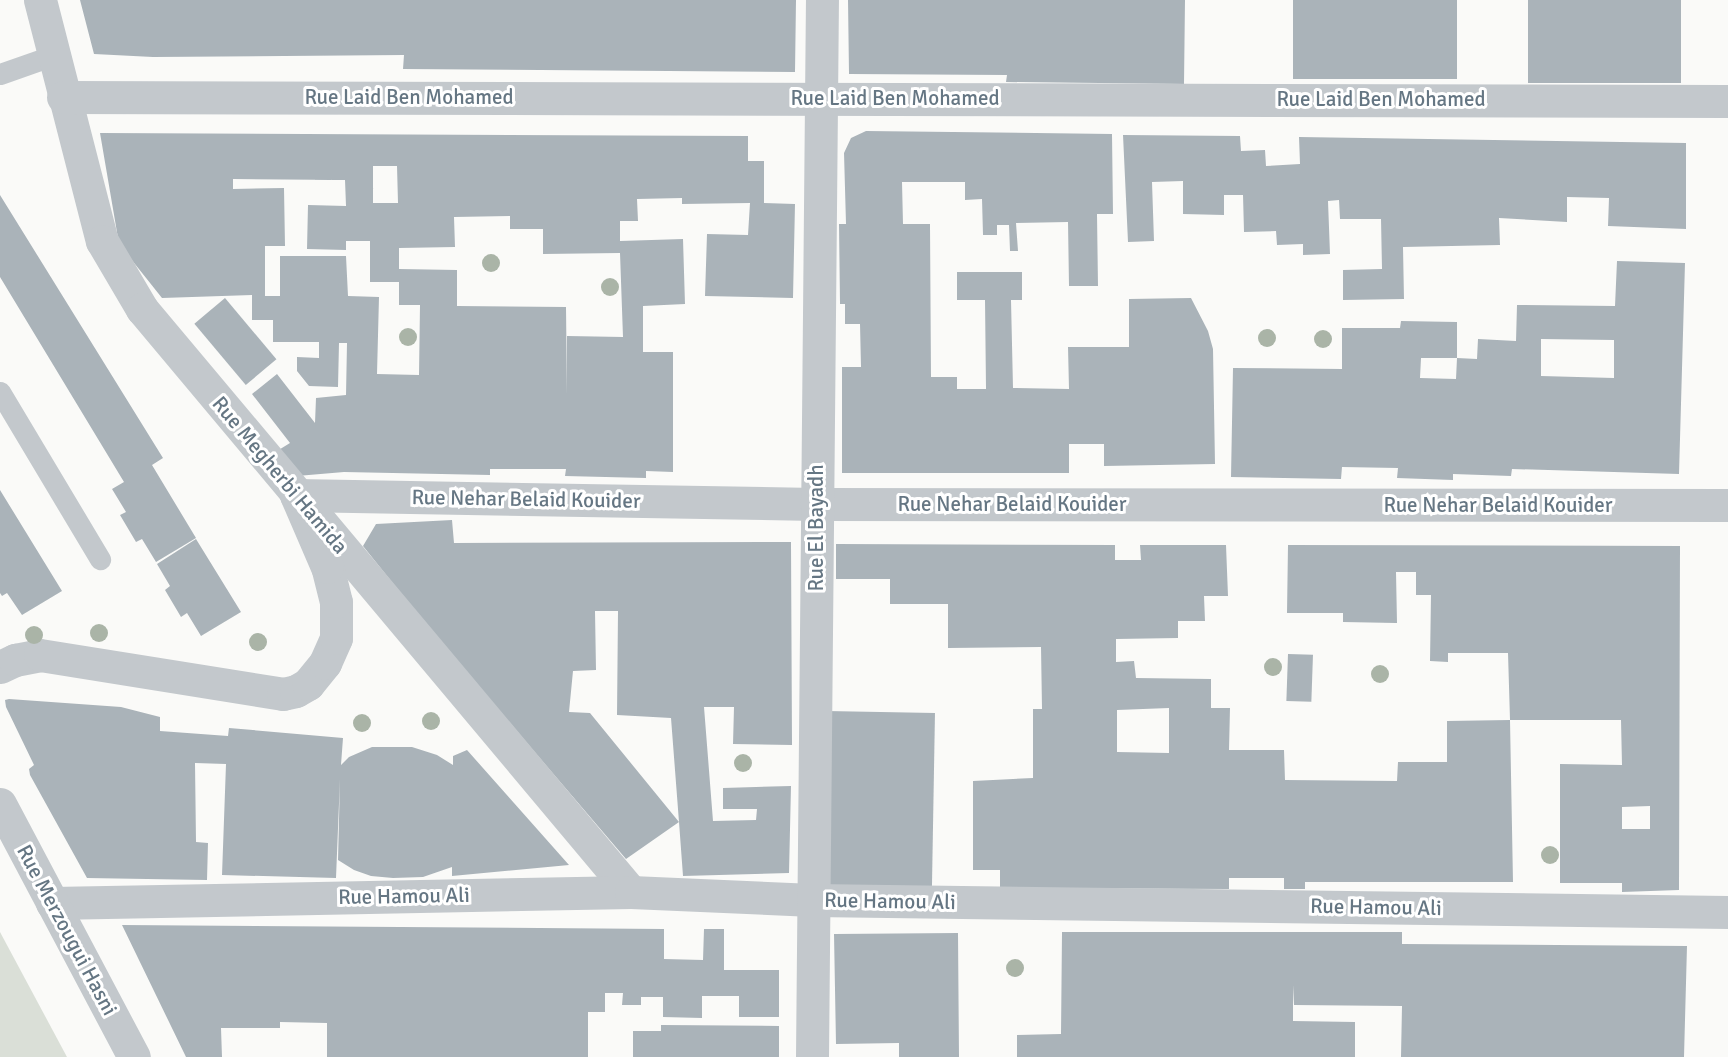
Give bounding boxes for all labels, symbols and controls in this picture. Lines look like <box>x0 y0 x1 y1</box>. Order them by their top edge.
street label: Rue Laid Ben Mohamed <box>304 84 514 110</box>
street label: Rue Laid Ben Mohamed <box>790 85 1000 111</box>
street label: Rue Laid Ben Mohamed <box>1276 86 1486 112</box>
street label: Rue Megherbi Hamida <box>207 391 353 559</box>
street label: Rue El Bayadh <box>803 464 829 592</box>
street label: Rue Nehar Belaid Kouider <box>411 484 641 514</box>
street label: Rue Nehar Belaid Kouider <box>897 491 1127 517</box>
street label: Rue Nehar Belaid Kouider <box>1383 492 1613 518</box>
street label: Rue Merzougui Hasni <box>11 840 123 1020</box>
street label: Rue Hamou Ali <box>338 882 470 910</box>
street label: Rue Hamou Ali <box>824 887 956 915</box>
street label: Rue Hamou Ali <box>1310 893 1442 921</box>

